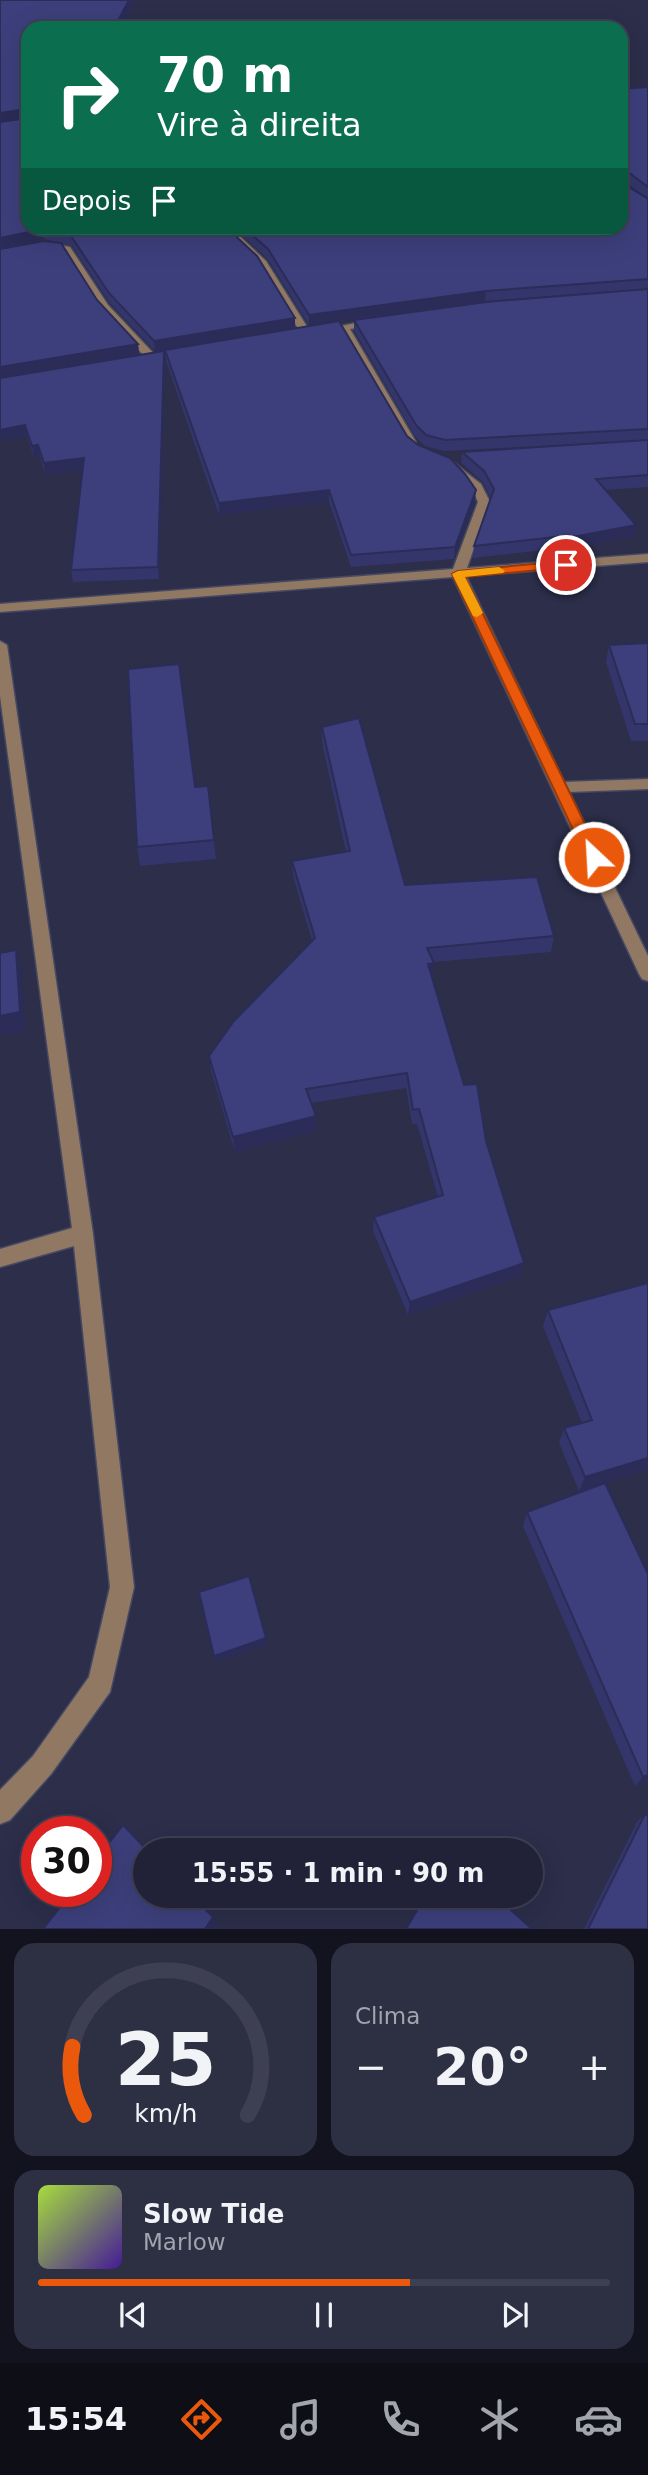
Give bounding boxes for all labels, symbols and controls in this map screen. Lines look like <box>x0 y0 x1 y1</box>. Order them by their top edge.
text: 70 m <box>157 47 293 104</box>
icon: right <box>42 49 133 140</box>
text: Vire à direita <box>157 106 362 144</box>
icon: arrive <box>145 182 183 220</box>
text: Depois <box>42 186 131 216</box>
pin <box>536 535 596 595</box>
icon: arrive <box>547 546 585 584</box>
position arrow <box>557 820 631 894</box>
speed limit sign: 30 <box>21 1816 112 1907</box>
text: 15:55 · 1 min · 90 m <box>192 1858 484 1888</box>
text: Clima <box>355 2003 420 2029</box>
text: 25 <box>115 2018 216 2103</box>
text: 20° <box>433 2037 532 2097</box>
text: − <box>355 2045 387 2089</box>
text: + <box>578 2045 610 2089</box>
text: km/h <box>134 2099 197 2128</box>
text: Slow Tide <box>143 2199 284 2229</box>
text: Marlow <box>143 2229 226 2255</box>
icon: previous <box>114 2296 152 2334</box>
icon: pause <box>305 2296 343 2334</box>
icon: next <box>496 2296 534 2334</box>
icon: directions <box>177 2395 226 2444</box>
icon: music <box>276 2395 325 2444</box>
icon: phone <box>376 2395 425 2444</box>
icon: climate <box>475 2395 524 2444</box>
icon: car <box>574 2395 623 2444</box>
text: 15:54 <box>25 2400 127 2438</box>

